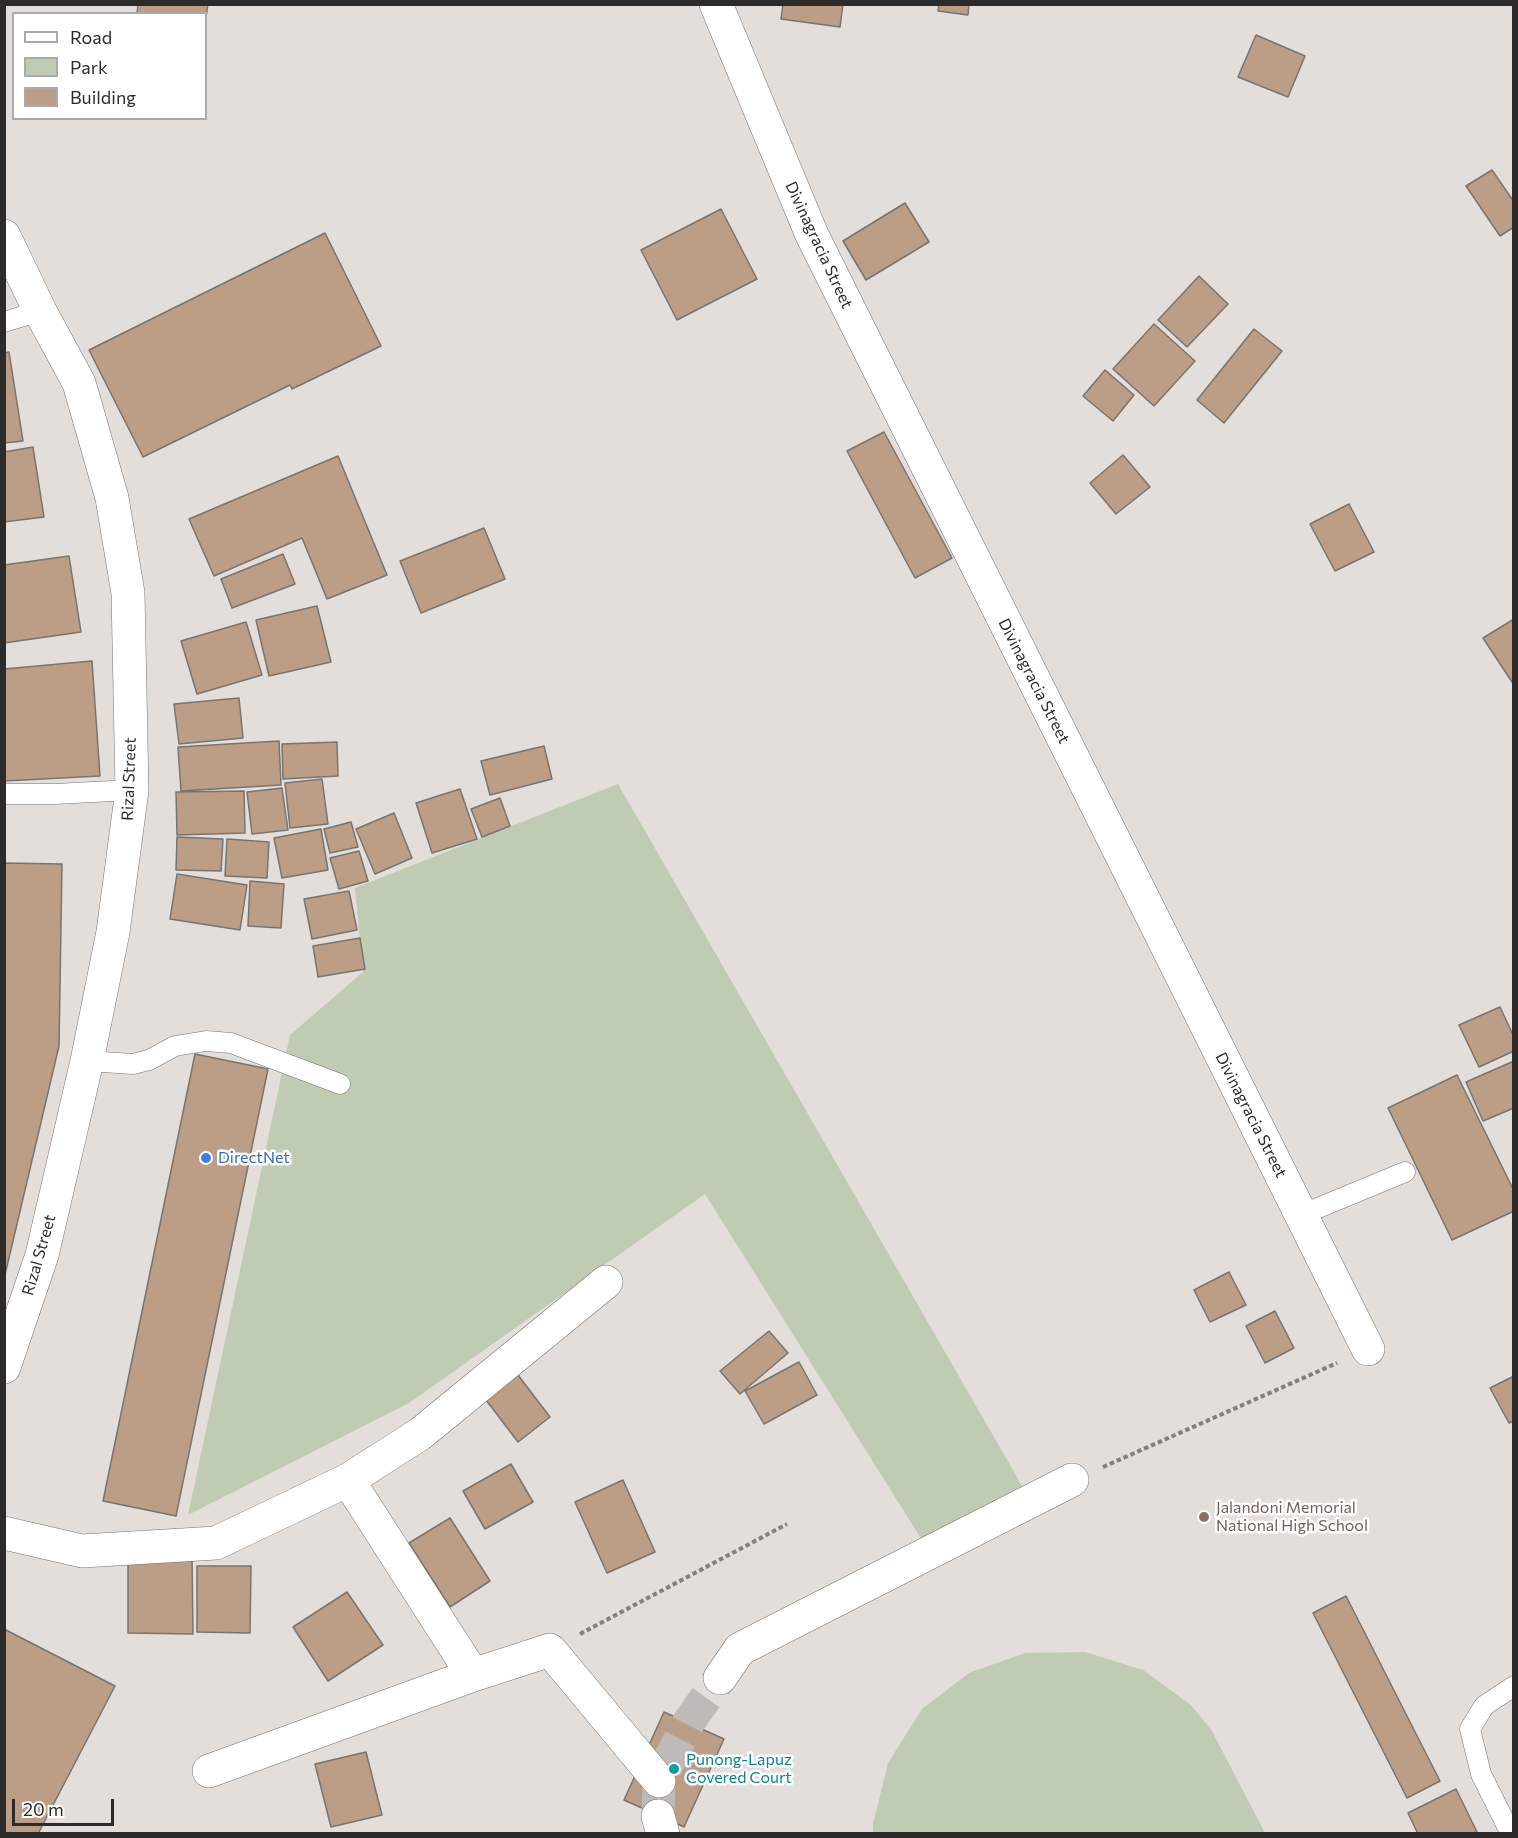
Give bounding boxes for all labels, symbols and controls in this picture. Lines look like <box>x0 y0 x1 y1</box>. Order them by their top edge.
legend <box>12 12 207 120</box>
text: Road <box>70 26 112 48</box>
text: Park <box>70 56 108 78</box>
text: Building <box>70 86 136 108</box>
street label: Divinagracia Street <box>781 179 857 311</box>
street label: Divinagracia Street <box>994 615 1074 747</box>
street label: Rizal Street <box>118 737 140 821</box>
street label: Divinagracia Street <box>1211 1049 1291 1181</box>
place label: DirectNet <box>218 1148 290 1168</box>
marker: DirectNet <box>199 1151 213 1165</box>
street label: Rizal Street <box>18 1212 60 1298</box>
place label: Jalandoni Memorial National High School <box>1216 1498 1368 1536</box>
marker: Jalandoni Memorial National High School <box>1197 1510 1211 1524</box>
place label: Punong-Lapuz Covered Court <box>686 1750 792 1788</box>
marker: Punong-Lapuz Covered Court <box>667 1762 681 1776</box>
scale bar <box>15 1787 117 1825</box>
text: 20 m <box>23 1798 64 1820</box>

